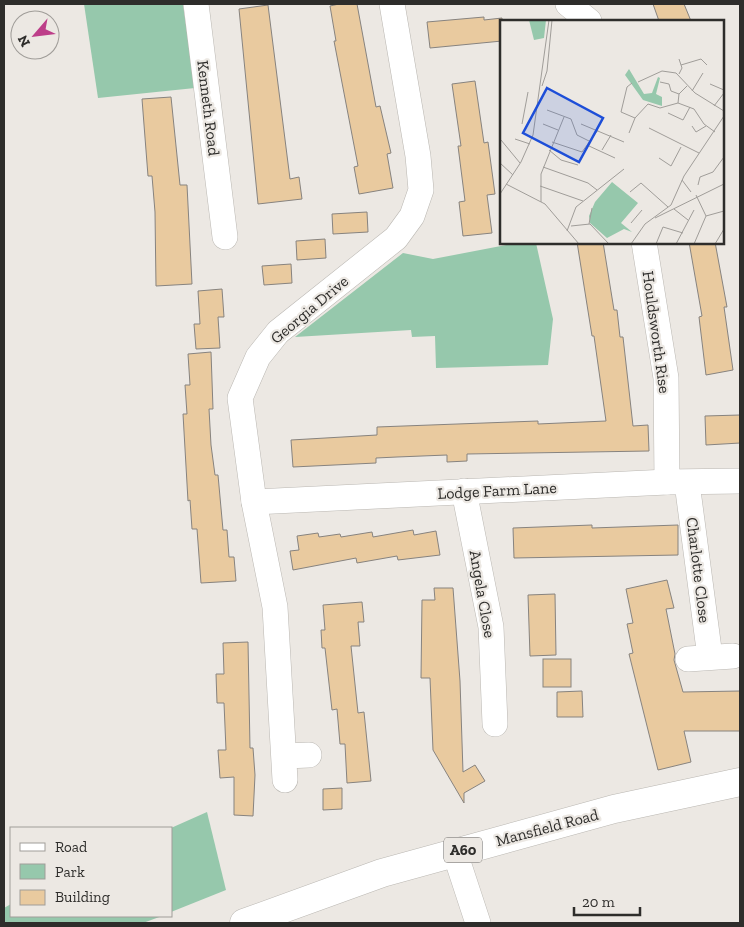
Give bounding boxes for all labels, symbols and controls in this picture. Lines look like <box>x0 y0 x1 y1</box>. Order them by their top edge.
north arrow <box>10 10 60 60</box>
inset map <box>500 20 724 244</box>
text: N <box>14 32 34 50</box>
street label: Kenneth Road <box>193 59 224 157</box>
street label: Houldsworth Rise <box>639 270 674 394</box>
street label: Georgia Drive <box>267 271 352 347</box>
street label: Lodge Farm Lane <box>437 478 557 503</box>
street label: Charlotte Close <box>683 516 714 624</box>
street label: Angela Close <box>465 549 500 639</box>
street label: Mansfield Road <box>494 805 601 850</box>
legend <box>10 827 172 917</box>
text: Road <box>55 838 88 856</box>
road number: A60 <box>444 838 482 862</box>
text: Park <box>55 863 85 881</box>
scale bar <box>574 884 640 916</box>
text: Building <box>55 888 110 906</box>
text: 20 m <box>582 893 615 911</box>

